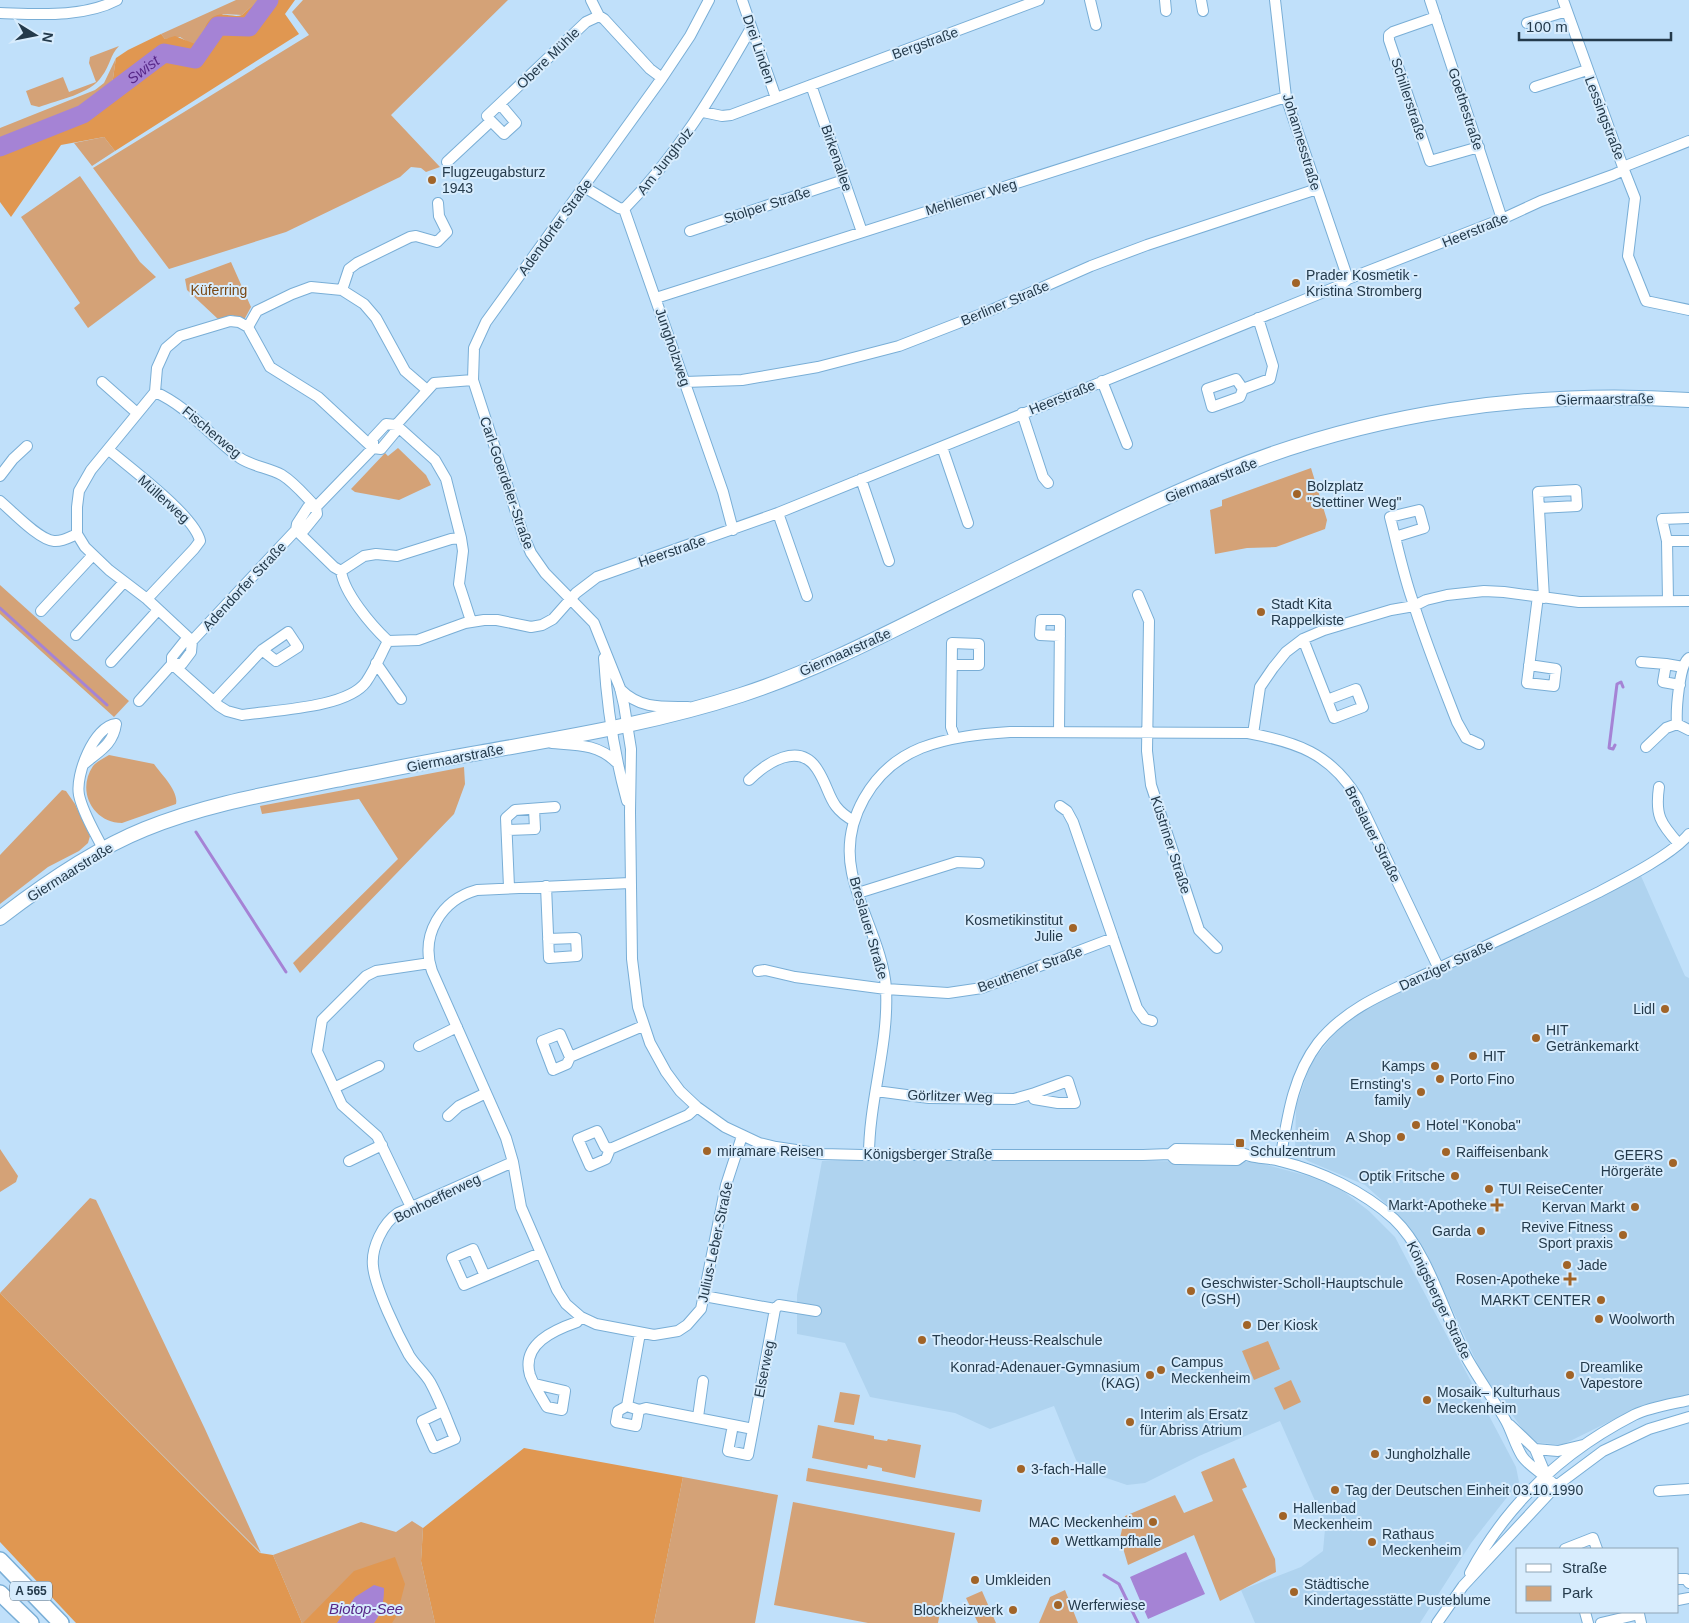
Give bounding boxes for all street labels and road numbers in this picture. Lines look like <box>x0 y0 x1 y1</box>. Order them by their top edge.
street label: Drei Linden <box>740 13 778 85</box>
street label: Obere Mühle <box>513 24 583 92</box>
street label: Bergstraße <box>890 24 960 62</box>
street label: Schillerstraße <box>1388 56 1430 142</box>
street label: Goethestraße <box>1445 66 1487 152</box>
street label: Lessingstraße <box>1582 74 1628 162</box>
street label: Johannesstraße <box>1280 92 1324 193</box>
street label: Birkenallee <box>818 123 856 194</box>
street label: Am Jungholz <box>634 124 696 198</box>
street label: Adendorfer Straße <box>515 176 595 278</box>
street label: Mehlemer Weg <box>923 176 1019 218</box>
street label: Stolper Straße <box>722 183 813 227</box>
street label: Heerstraße <box>1440 209 1511 251</box>
street label: Berliner Straße <box>959 277 1052 329</box>
street label: Jungholzweg <box>652 306 694 388</box>
street label: Heerstraße <box>1027 376 1098 418</box>
street label: Giermaarstraße <box>1556 390 1654 408</box>
street label: Fischerweg <box>179 403 245 461</box>
street label: Carl-Goerdeler-Straße <box>477 415 537 552</box>
street label: Giermaarstraße <box>1163 454 1260 506</box>
street label: Müllerweg <box>135 472 193 526</box>
street label: Heerstraße <box>636 532 708 570</box>
street label: Adendorfer Straße <box>199 538 289 634</box>
street label: Giermaarstraße <box>797 625 893 679</box>
street label: Giermaarstraße <box>405 741 505 775</box>
street label: Breslauer Straße <box>1342 783 1404 885</box>
street label: Küstriner Straße <box>1148 794 1194 896</box>
street label: Giermaarstraße <box>24 839 116 905</box>
street label: Breslauer Straße <box>847 875 891 981</box>
street label: Danziger Straße <box>1396 936 1496 994</box>
street label: Beuthener Straße <box>975 943 1085 995</box>
street label: Görlitzer Weg <box>907 1087 993 1105</box>
street label: Königsberger Straße <box>863 1146 993 1162</box>
street label: Bonhoefferweg <box>391 1170 483 1226</box>
street label: Julius-Leber-Straße <box>694 1180 736 1304</box>
street label: Königsberger Straße <box>1403 1238 1475 1362</box>
street label: Elserweg <box>751 1339 777 1399</box>
road number: A 565 <box>10 1582 52 1600</box>

